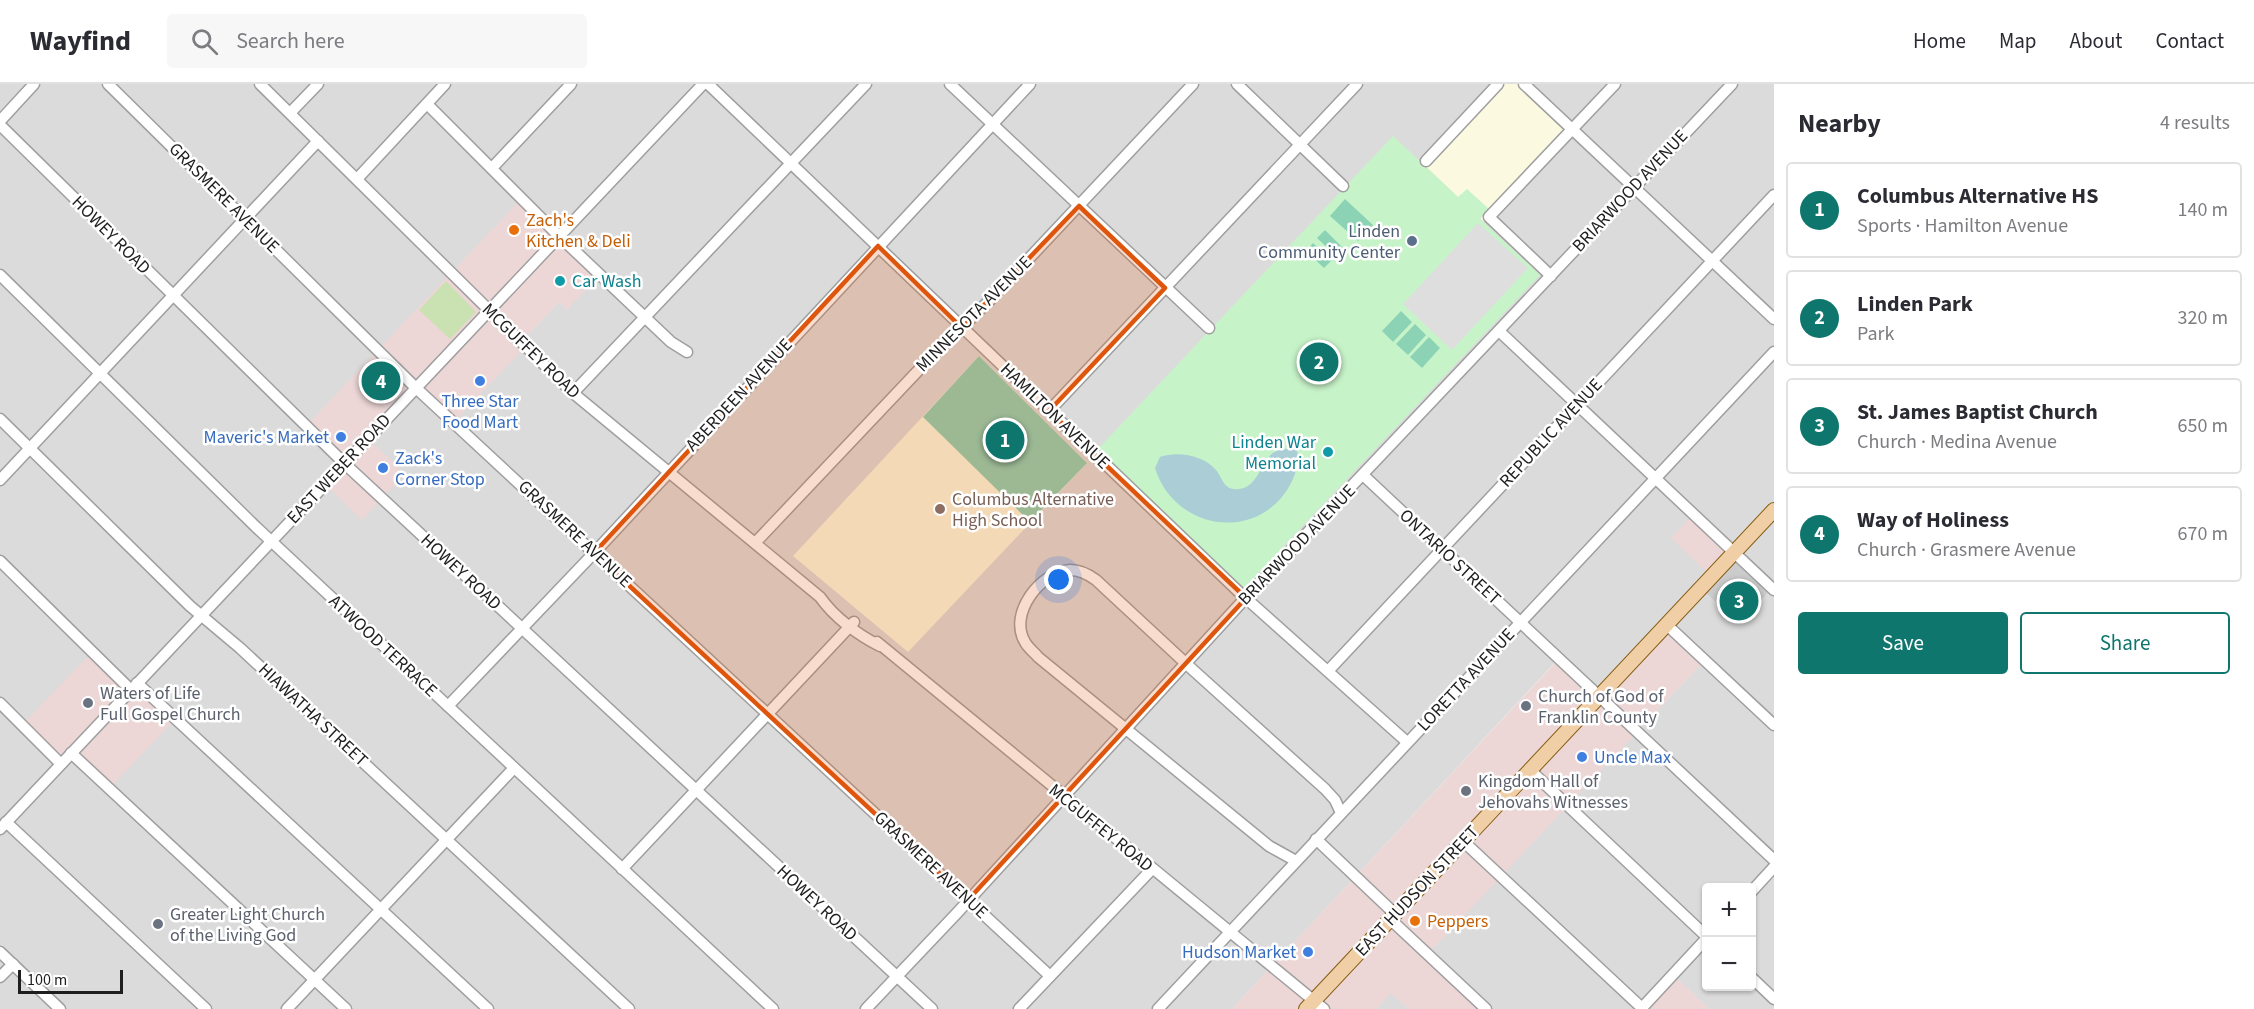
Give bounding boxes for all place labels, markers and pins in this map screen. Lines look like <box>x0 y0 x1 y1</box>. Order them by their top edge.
place label: Zach's Kitchen & Deli <box>526 208 631 254</box>
place label: Linden Community Center <box>1258 219 1401 265</box>
marker: Zach's Kitchen & Deli <box>507 223 521 237</box>
marker: Linden Community Center <box>1405 234 1419 248</box>
place label: Car Wash <box>572 269 641 294</box>
marker: Car Wash <box>553 274 567 288</box>
pin: 2 <box>1300 340 1338 384</box>
pin: 4 <box>362 358 400 404</box>
marker: Three Star Food Mart <box>473 374 487 388</box>
place label: Three Star Food Mart <box>441 389 519 435</box>
pin: 1 <box>986 418 1024 462</box>
place label: Maveric's Market <box>204 425 329 450</box>
marker: Maveric's Market <box>334 430 348 444</box>
place label: Linden War Memorial <box>1231 430 1317 476</box>
marker: Linden War Memorial <box>1321 445 1335 459</box>
place label: Zack's Corner Stop <box>395 446 485 492</box>
marker: Zack's Corner Stop <box>376 461 390 475</box>
place label: Columbus Alternative High School <box>952 487 1114 533</box>
marker: Columbus Alternative High School <box>933 502 947 516</box>
pin: 3 <box>1720 578 1758 624</box>
place label: Waters of Life Full Gospel Church <box>100 681 241 727</box>
place label: Church of God of Franklin County <box>1538 684 1664 730</box>
marker: Waters of Life Full Gospel Church <box>81 696 95 710</box>
marker: Church of God of Franklin County <box>1519 699 1533 713</box>
place label: Uncle Max <box>1594 745 1671 770</box>
marker: Uncle Max <box>1575 750 1589 764</box>
place label: Kingdom Hall of Jehovahs Witnesses <box>1478 769 1628 815</box>
marker: Kingdom Hall of Jehovahs Witnesses <box>1459 784 1473 798</box>
place label: Greater Light Church of the Living God <box>170 902 325 948</box>
place label: Peppers <box>1427 909 1488 934</box>
marker: Peppers <box>1408 914 1422 928</box>
marker: Greater Light Church of the Living God <box>151 917 165 931</box>
place label: Hudson Market <box>1182 940 1296 965</box>
marker: Hudson Market <box>1301 945 1315 959</box>

